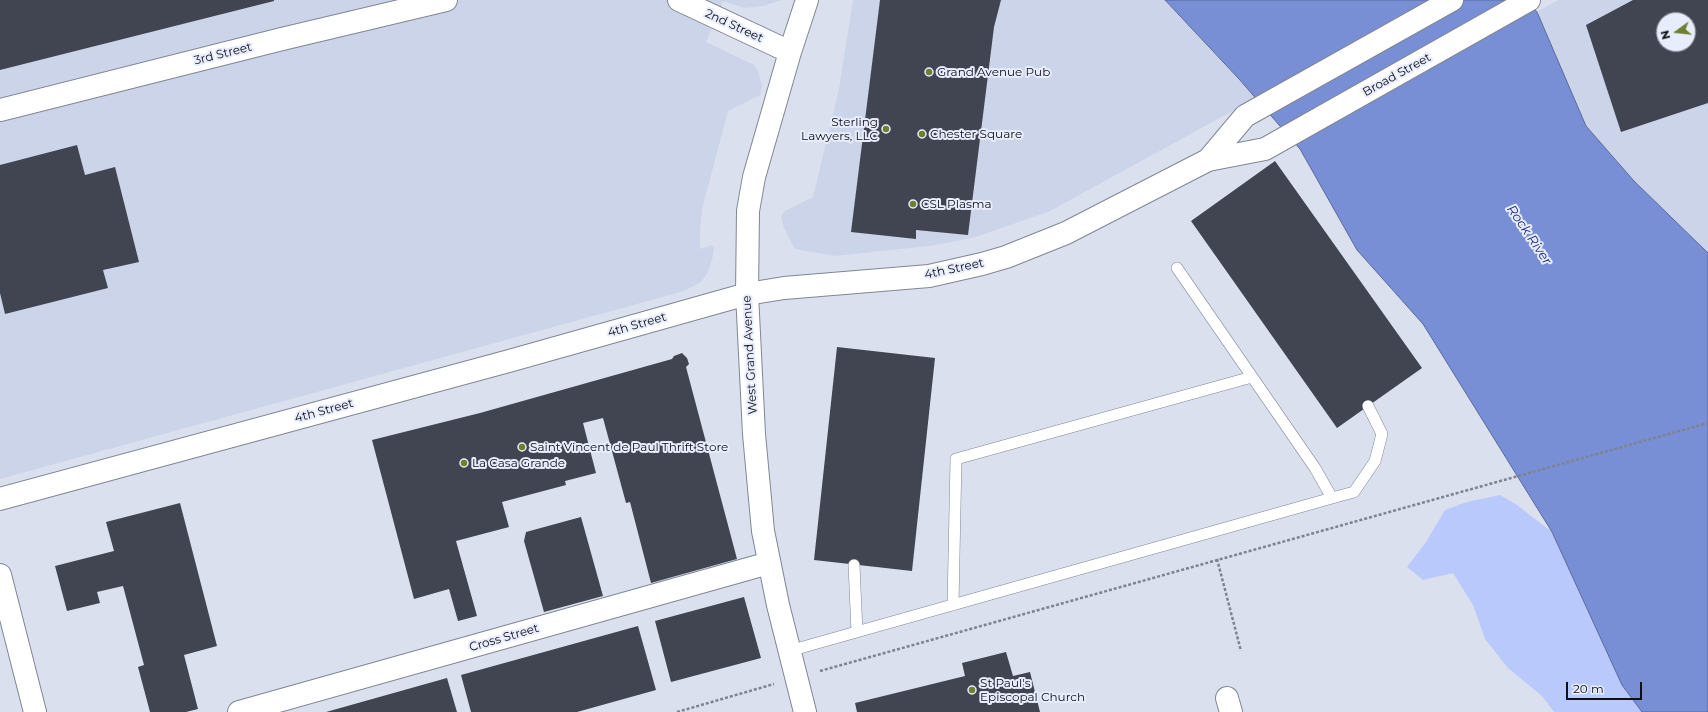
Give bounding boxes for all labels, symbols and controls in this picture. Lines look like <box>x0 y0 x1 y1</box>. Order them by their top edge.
street label: 2nd Street <box>703 6 765 46</box>
north arrow <box>1656 12 1696 52</box>
text: N <box>1657 29 1673 41</box>
street label: 3rd Street <box>193 40 253 68</box>
street label: Broad Street <box>1360 50 1434 100</box>
place label: Grand Avenue Pub <box>937 65 1050 79</box>
marker: Grand Avenue Pub <box>924 67 934 77</box>
place label: Sterling Lawyers, LLC <box>801 115 878 143</box>
marker: Sterling Lawyers, LLC <box>881 124 891 134</box>
place label: Chester Square <box>930 127 1022 141</box>
marker: Chester Square <box>917 129 927 139</box>
place label: CSL Plasma <box>921 197 992 211</box>
marker: CSL Plasma <box>908 199 918 209</box>
water label: Rock River <box>1503 202 1555 268</box>
street label: 4th Street <box>923 256 985 282</box>
street label: West Grand Avenue <box>740 295 760 415</box>
street label: 4th Street <box>606 310 668 340</box>
street label: 4th Street <box>293 396 355 426</box>
place label: Saint Vincent de Paul Thrift Store <box>530 440 728 454</box>
marker: Saint Vincent de Paul Thrift Store <box>517 442 527 452</box>
place label: La Casa Grande <box>472 456 565 470</box>
marker: La Casa Grande <box>459 458 469 468</box>
street label: Cross Street <box>467 621 541 655</box>
scale bar <box>1568 674 1644 700</box>
place label: St Paul's Episcopal Church <box>980 676 1085 704</box>
text: 20 m <box>1573 681 1604 696</box>
marker: St Paul's Episcopal Church <box>967 685 977 695</box>

